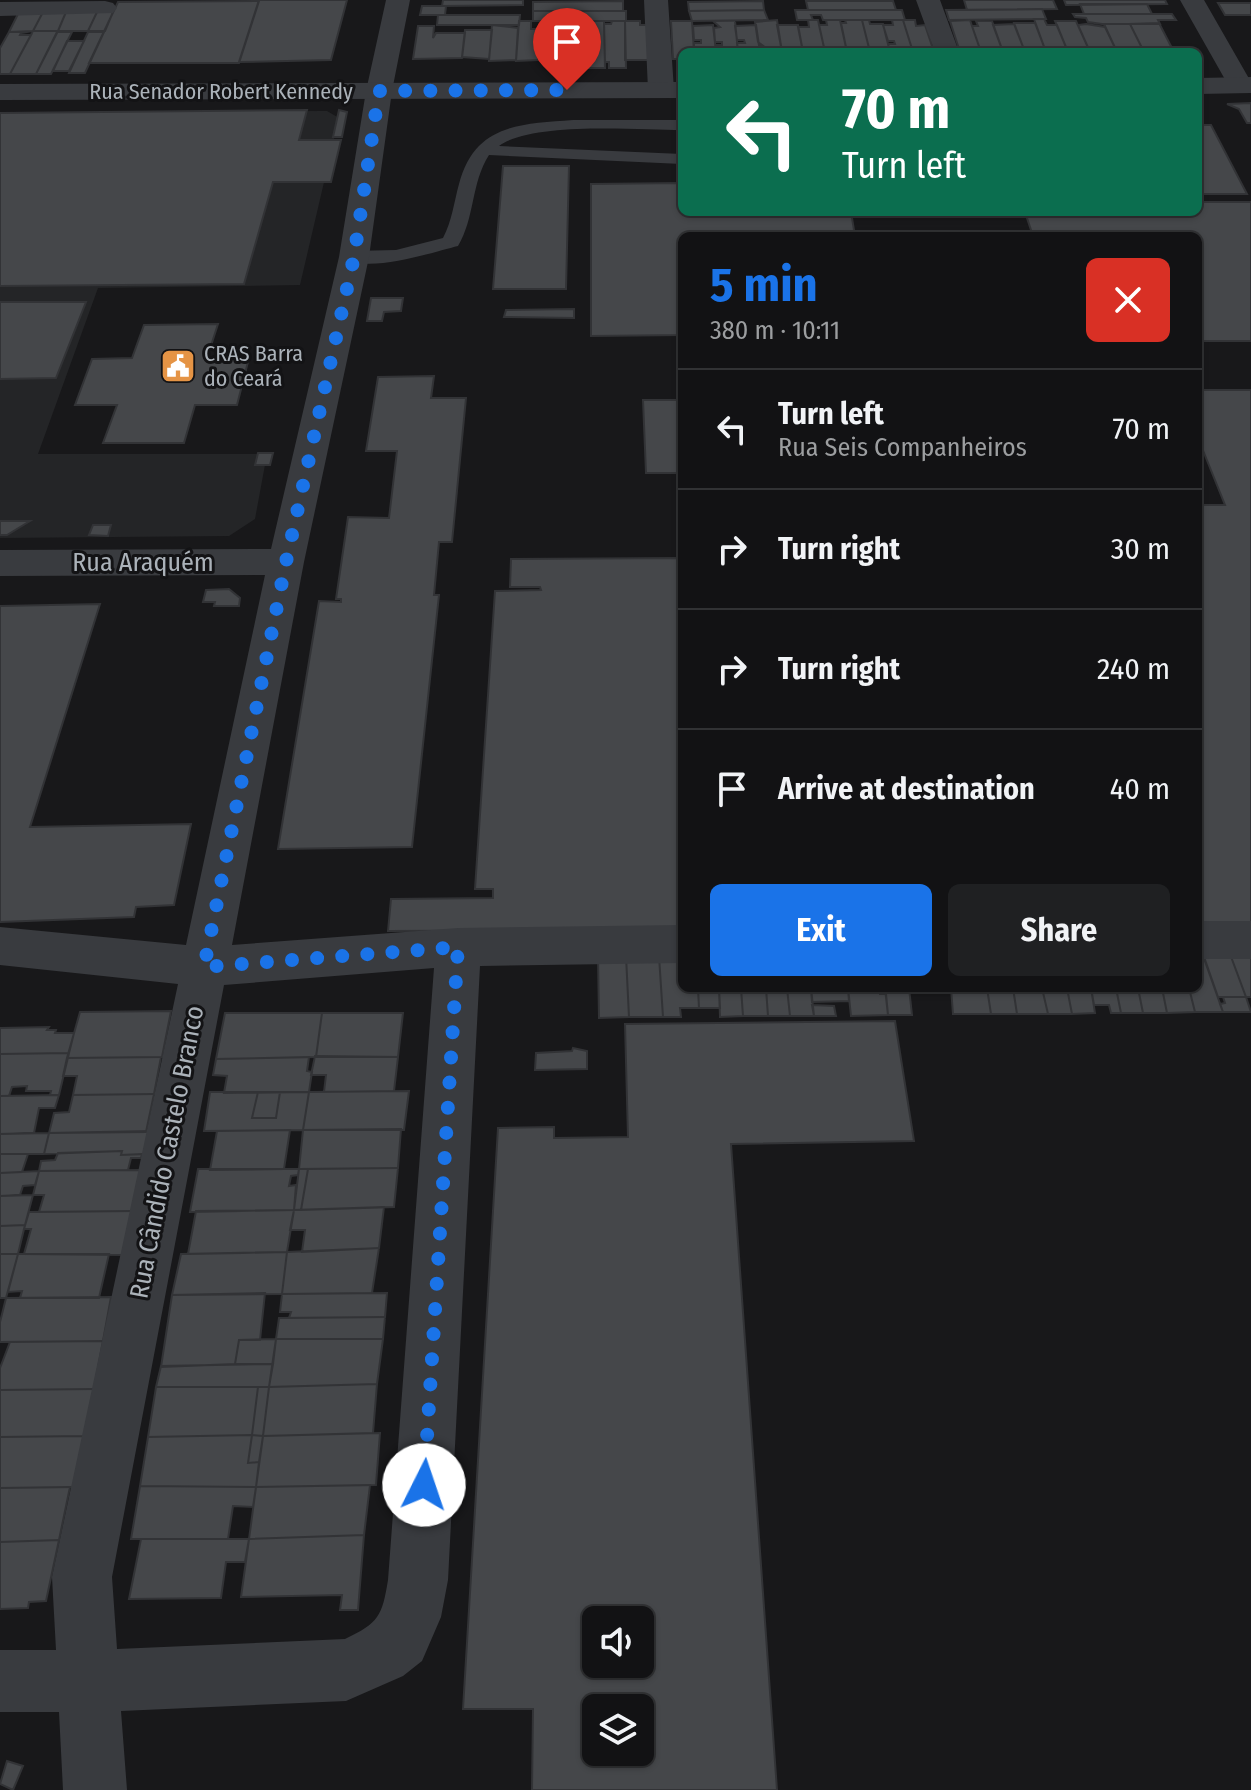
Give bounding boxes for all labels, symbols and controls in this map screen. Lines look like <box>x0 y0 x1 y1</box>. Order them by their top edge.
pin <box>533 8 601 90</box>
icon: arrive <box>545 20 589 64</box>
text: 70 m <box>842 76 950 143</box>
street label: Rua Senador Robert Kennedy <box>89 78 353 105</box>
icon: left <box>710 80 814 184</box>
text: Turn left <box>842 144 966 188</box>
text: 5 min <box>710 256 818 314</box>
button: close <box>1086 258 1170 342</box>
text: 380 m · 10:11 <box>710 315 840 346</box>
place label: CRAS Barra do Ceará <box>204 340 303 392</box>
public building icon: CRAS Barra do Ceará <box>159 347 197 385</box>
text: Turn left <box>778 396 884 432</box>
icon: left <box>710 407 754 451</box>
text: 70 m <box>1112 411 1170 447</box>
text: Rua Seis Companheiros <box>778 432 1027 463</box>
icon: right <box>710 527 754 571</box>
text: Turn right <box>778 531 900 567</box>
text: 30 m <box>1111 531 1170 567</box>
street label: Rua Araquém <box>72 547 214 578</box>
icon: right <box>710 647 754 691</box>
text: Turn right <box>778 651 900 687</box>
text: 240 m <box>1097 651 1170 687</box>
icon: arrive <box>710 767 754 811</box>
text: Arrive at destination <box>778 771 1035 807</box>
text: 40 m <box>1110 771 1170 807</box>
button: Exit <box>710 884 932 976</box>
button: Share <box>948 884 1170 976</box>
street label: Rua Cândido Castelo Branco <box>123 1003 211 1301</box>
position arrow <box>382 1443 466 1527</box>
map controls <box>582 1606 654 1766</box>
button: sound <box>582 1606 654 1678</box>
button: layers <box>582 1694 654 1766</box>

